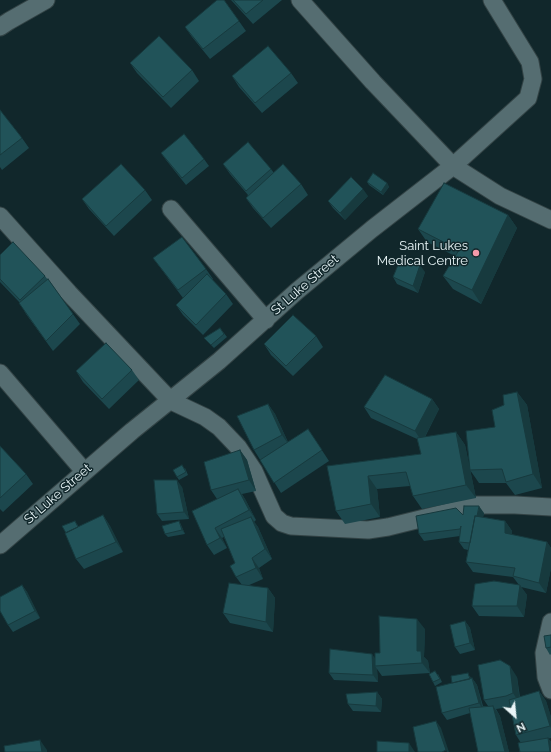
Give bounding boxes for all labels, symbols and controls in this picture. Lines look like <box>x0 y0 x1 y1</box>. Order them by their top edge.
place label: Saint Lukes Medical Centre <box>377 238 468 269</box>
marker: Saint Lukes Medical Centre <box>471 248 481 258</box>
street label: St Luke Street <box>268 251 342 319</box>
street label: St Luke Street <box>21 460 95 528</box>
north arrow <box>495 696 535 736</box>
text: N <box>514 719 527 735</box>

